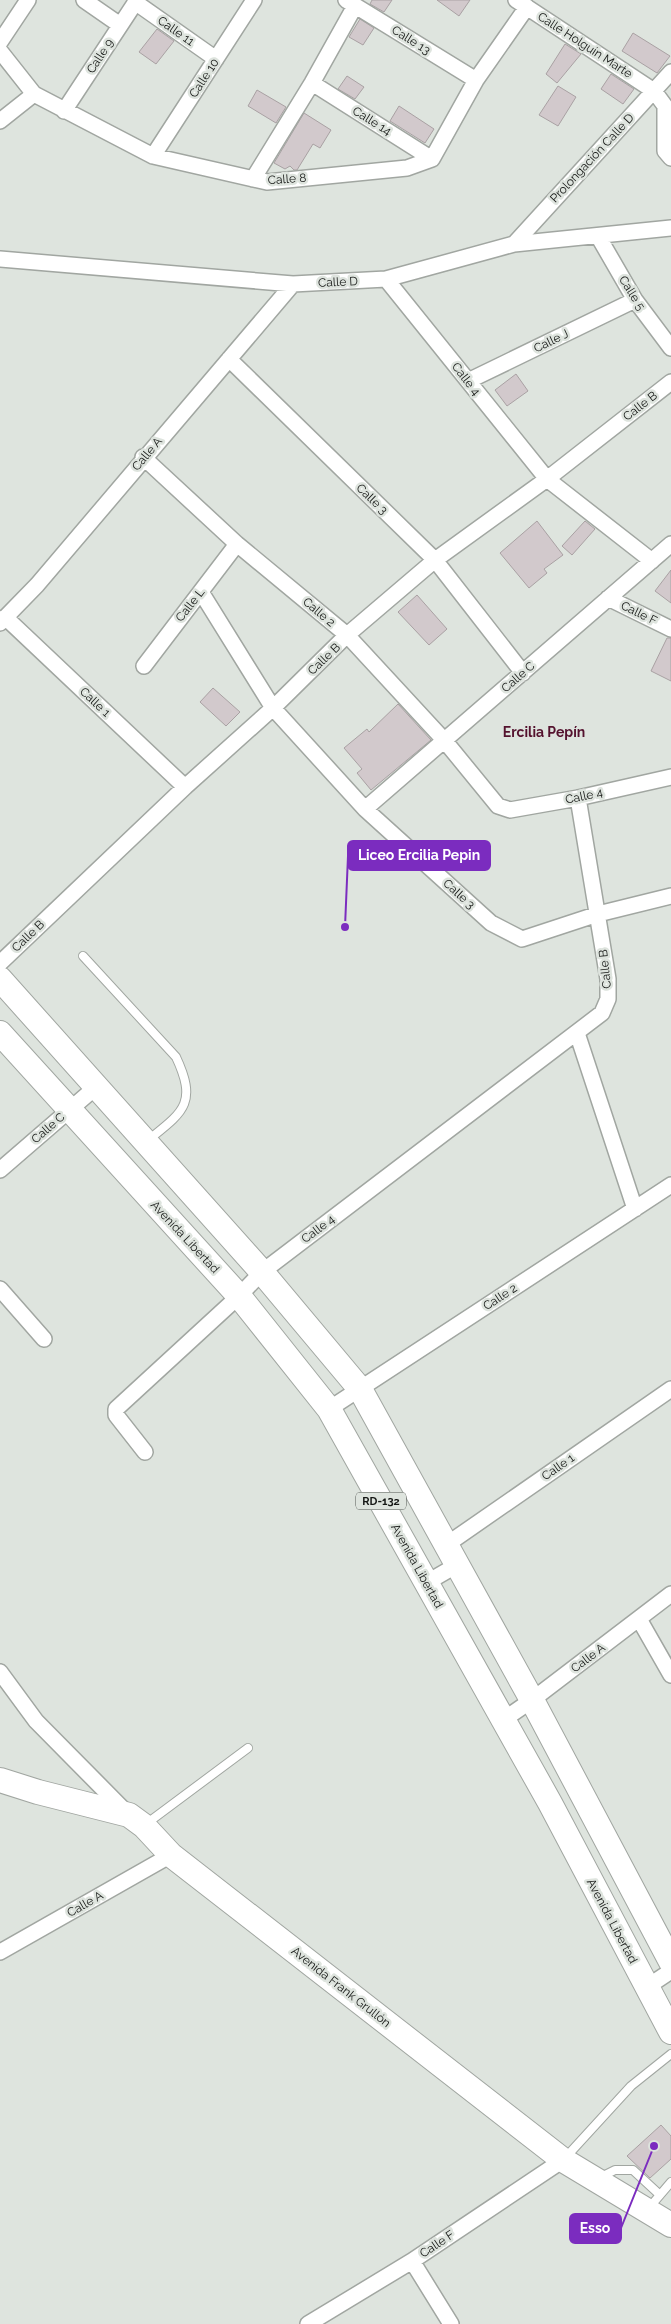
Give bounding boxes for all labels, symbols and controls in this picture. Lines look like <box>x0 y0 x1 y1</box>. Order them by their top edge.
street label: Calle Holguín Marte <box>535 9 635 81</box>
street label: Calle 11 <box>155 13 197 49</box>
street label: Calle 13 <box>389 23 433 57</box>
street label: Calle 9 <box>84 36 116 76</box>
street label: Calle 10 <box>186 56 222 100</box>
street label: Calle 14 <box>350 104 394 139</box>
street label: Prolongación Calle D <box>547 110 637 205</box>
street label: Calle 8 <box>267 171 307 187</box>
street label: Calle 5 <box>616 273 648 313</box>
street label: Calle D <box>318 274 359 290</box>
street label: Calle J <box>531 327 571 355</box>
street label: Calle 4 <box>449 360 483 399</box>
street label: Calle B <box>620 388 660 424</box>
street label: Calle A <box>129 435 165 473</box>
street label: Calle 3 <box>354 481 390 517</box>
street label: Calle L <box>173 586 207 624</box>
street label: Calle 2 <box>300 595 338 629</box>
street label: Calle F <box>619 598 659 628</box>
street label: Calle B <box>305 640 343 678</box>
street label: Calle C <box>498 659 538 695</box>
street label: Calle 1 <box>77 684 113 720</box>
district label: Ercilia Pepín <box>503 724 585 740</box>
street label: Calle 4 <box>564 785 604 807</box>
callout: Liceo Ercilia Pepin <box>348 841 490 870</box>
text: Liceo Ercilia Pepin <box>358 847 480 863</box>
street label: Calle 3 <box>440 876 478 912</box>
street label: Calle B <box>9 917 47 955</box>
street label: Calle B <box>596 949 614 989</box>
street label: Calle C <box>28 1110 68 1146</box>
street label: Avenida Libertad <box>148 1198 222 1276</box>
street label: Calle 4 <box>299 1212 338 1246</box>
street label: Calle 2 <box>480 1281 520 1313</box>
street label: Calle 1 <box>539 1451 577 1483</box>
road number: RD-132 <box>356 1492 406 1510</box>
street label: Avenida Libertad <box>388 1522 446 1610</box>
street label: Calle A <box>568 1641 608 1675</box>
street label: Avenida Libertad <box>584 1876 640 1966</box>
street label: Calle A <box>65 1888 105 1920</box>
street label: Avenida Frank Grullón <box>289 1944 393 2030</box>
callout: Esso <box>570 2214 621 2243</box>
text: Esso <box>580 2220 611 2236</box>
street label: Calle F <box>417 2227 457 2261</box>

